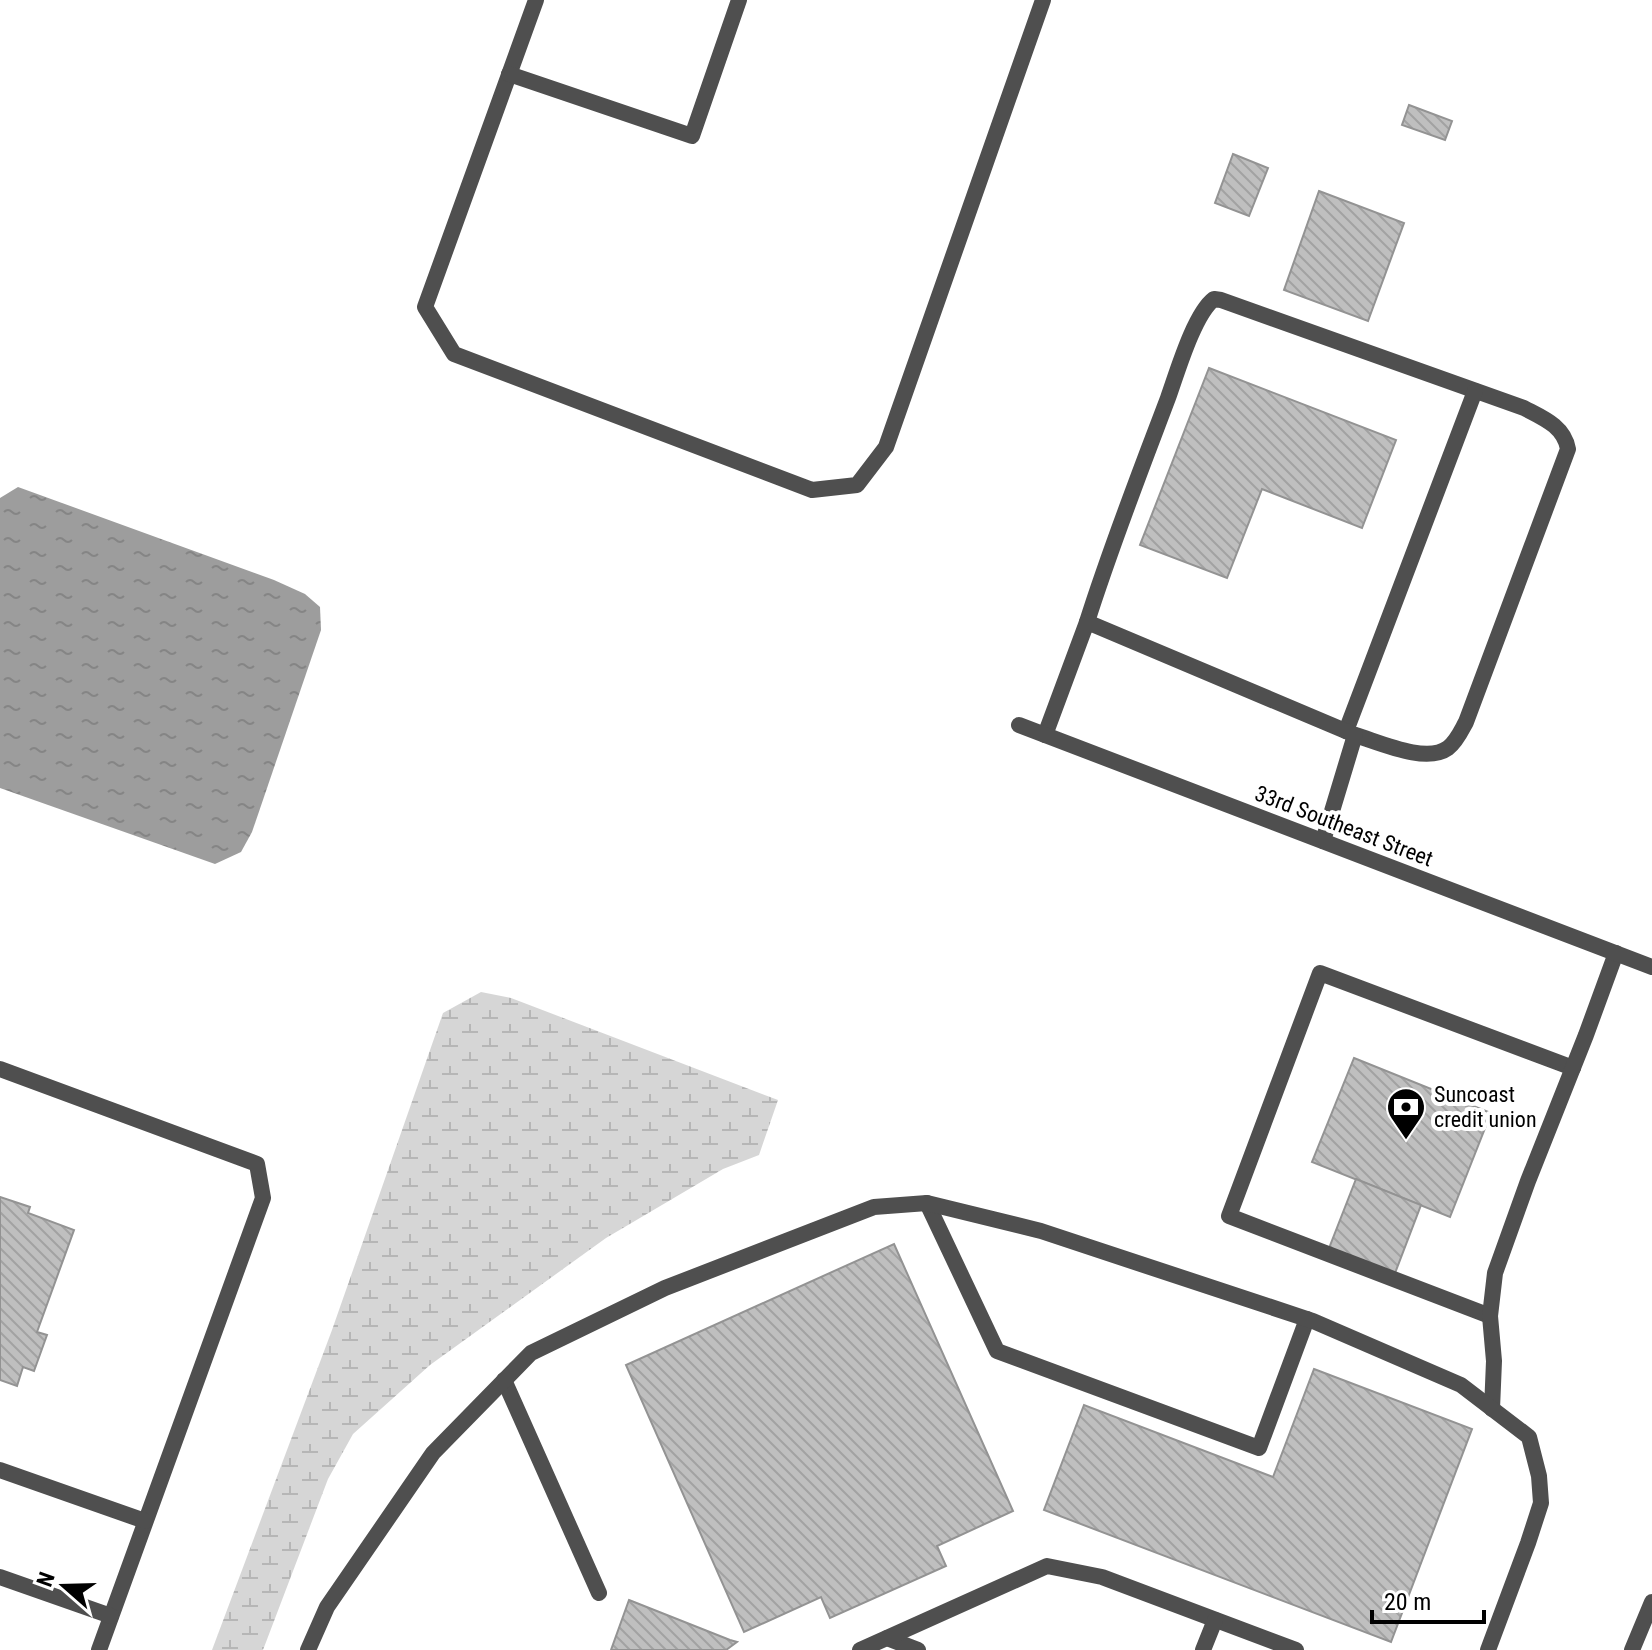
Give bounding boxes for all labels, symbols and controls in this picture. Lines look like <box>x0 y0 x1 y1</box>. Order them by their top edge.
street label: 33rd Southeast Street <box>1252 781 1436 871</box>
place label: Suncoast credit union <box>1434 1082 1537 1132</box>
bank icon: Suncoast credit union <box>1385 1086 1427 1141</box>
north arrow <box>24 1546 104 1626</box>
text: N <box>32 1569 60 1590</box>
scale bar <box>1372 1574 1484 1624</box>
text: 20 m <box>1384 1588 1431 1616</box>

